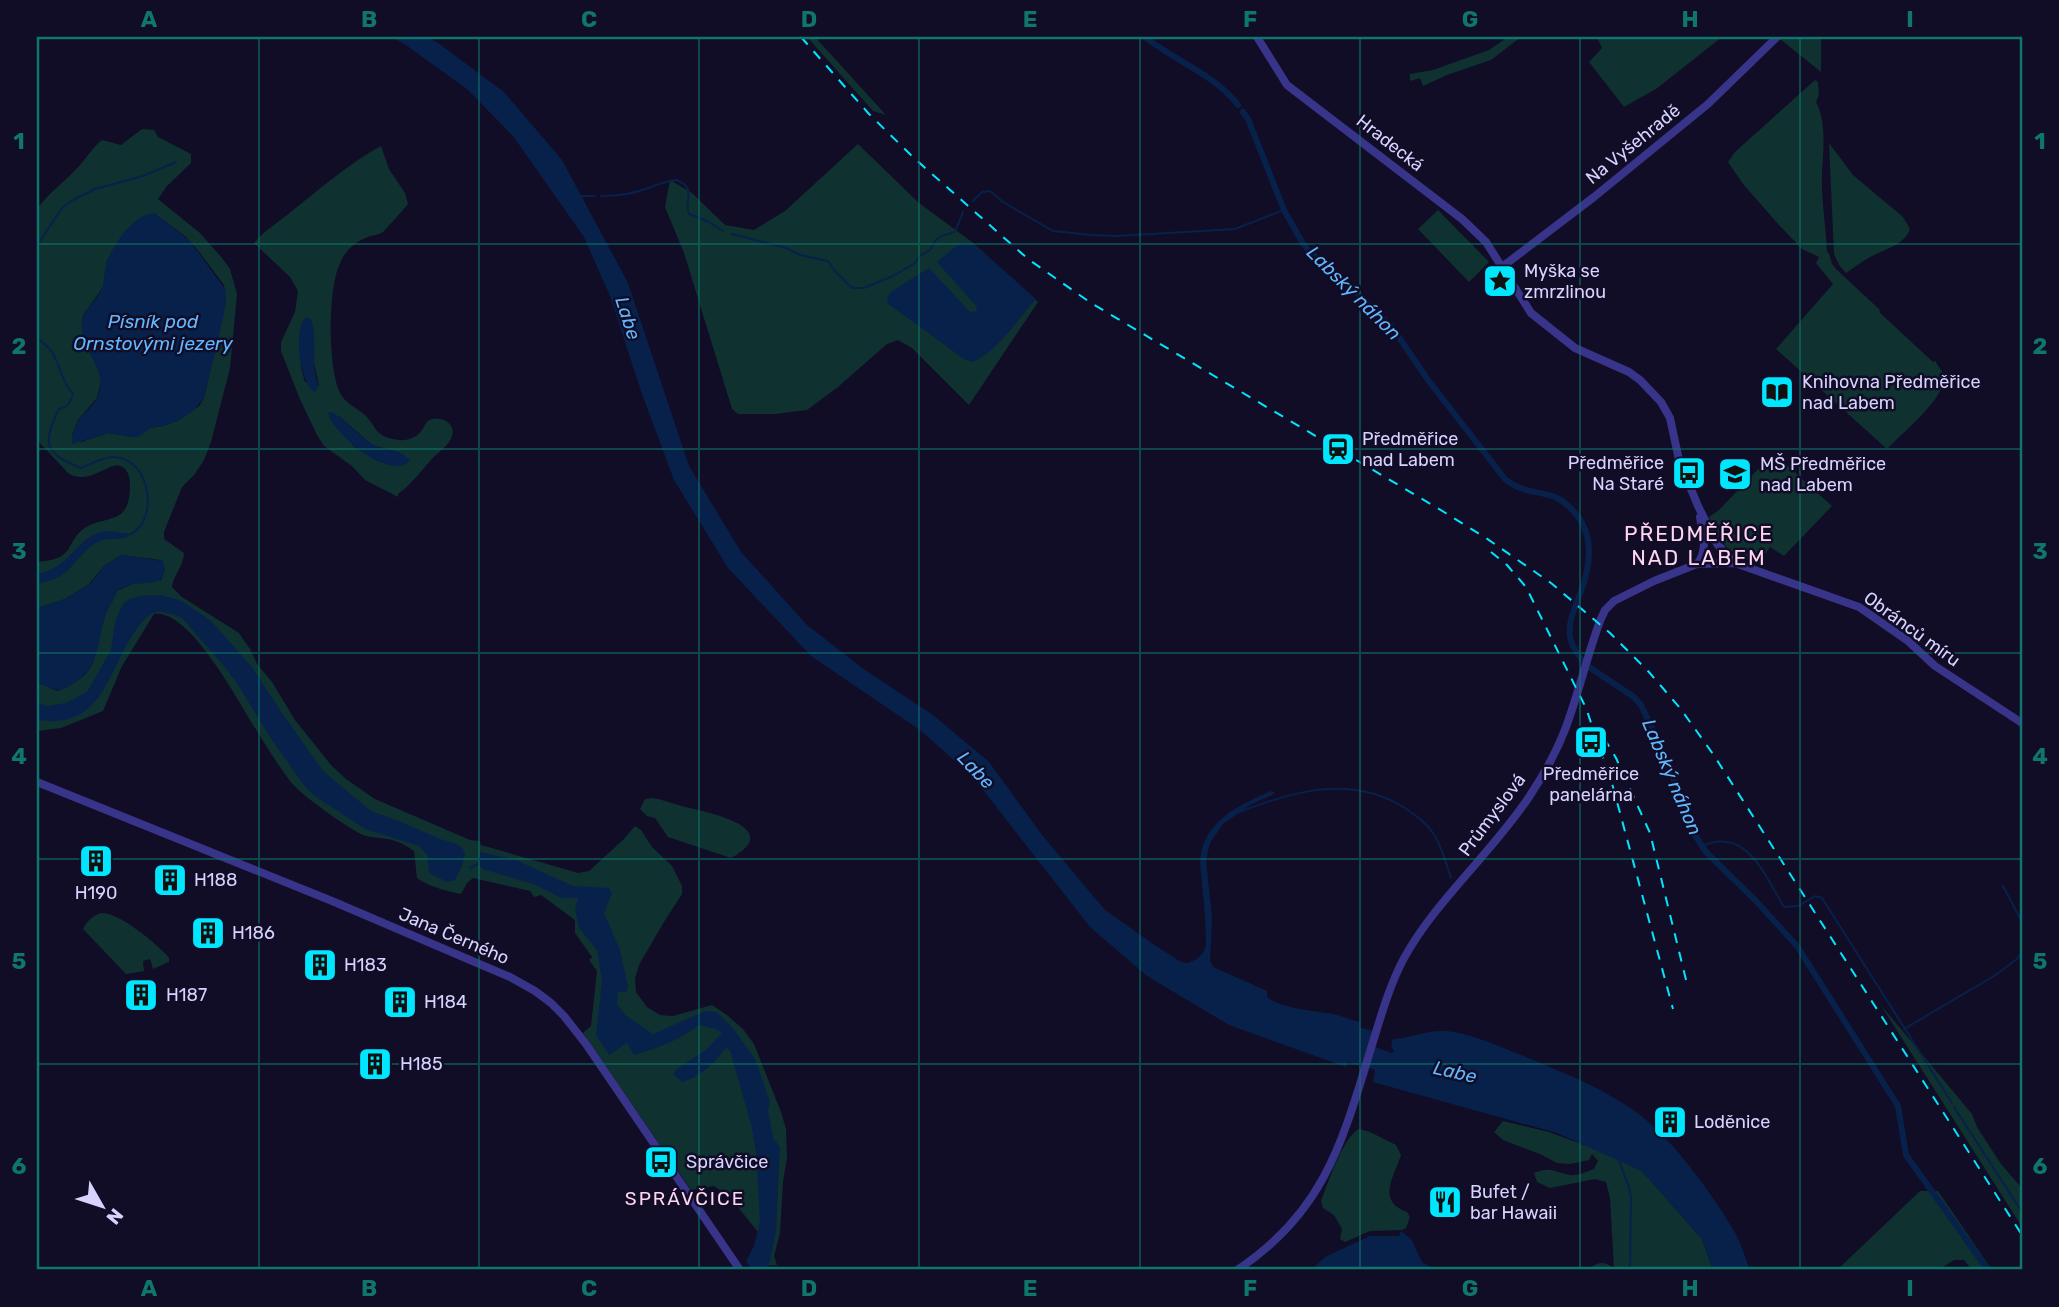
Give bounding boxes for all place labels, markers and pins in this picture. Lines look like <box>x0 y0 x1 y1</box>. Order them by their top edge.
place label: Myška se zmrzlinou <box>1524 260 1606 303</box>
place icon: Myška se zmrzlinou <box>1481 262 1519 300</box>
place label: Knihovna Předměřice nad Labem <box>1802 371 1981 414</box>
library icon: Knihovna Předměřice nad Labem <box>1758 373 1796 411</box>
place label: Předměřice nad Labem <box>1362 428 1458 471</box>
station icon: Předměřice nad Labem <box>1319 430 1357 468</box>
place label: Předměřice Na Staré <box>1568 452 1664 495</box>
place label: MŠ Předměřice nad Labem <box>1760 453 1886 496</box>
bus stop icon: Předměřice Na Staré <box>1670 454 1708 492</box>
school or university icon: MŠ Předměřice nad Labem <box>1716 455 1754 493</box>
bus stop icon: Předměřice panelárna <box>1572 723 1610 761</box>
place label: Předměřice panelárna <box>1543 763 1639 806</box>
building icon: H190 <box>77 842 115 880</box>
building icon: H188 <box>151 861 189 899</box>
place label: H188 <box>194 869 237 891</box>
place label: H190 <box>75 882 117 904</box>
building icon: H186 <box>189 914 227 952</box>
place label: H186 <box>232 922 275 944</box>
building icon: H183 <box>301 946 339 984</box>
place label: H183 <box>344 954 387 976</box>
building icon: H187 <box>122 976 160 1014</box>
building icon: H184 <box>381 983 419 1021</box>
place label: H187 <box>166 984 207 1006</box>
place label: H184 <box>424 991 467 1013</box>
building icon: H185 <box>356 1045 394 1083</box>
place label: H185 <box>400 1053 443 1075</box>
building icon: Loděnice <box>1651 1103 1689 1141</box>
place label: Loděnice <box>1694 1111 1770 1133</box>
bus stop icon: Správčice <box>642 1143 680 1181</box>
place label: Správčice <box>686 1151 768 1173</box>
place label: Bufet / bar Hawaii <box>1470 1181 1557 1224</box>
restaurant icon: Bufet / bar Hawaii <box>1426 1183 1464 1221</box>

